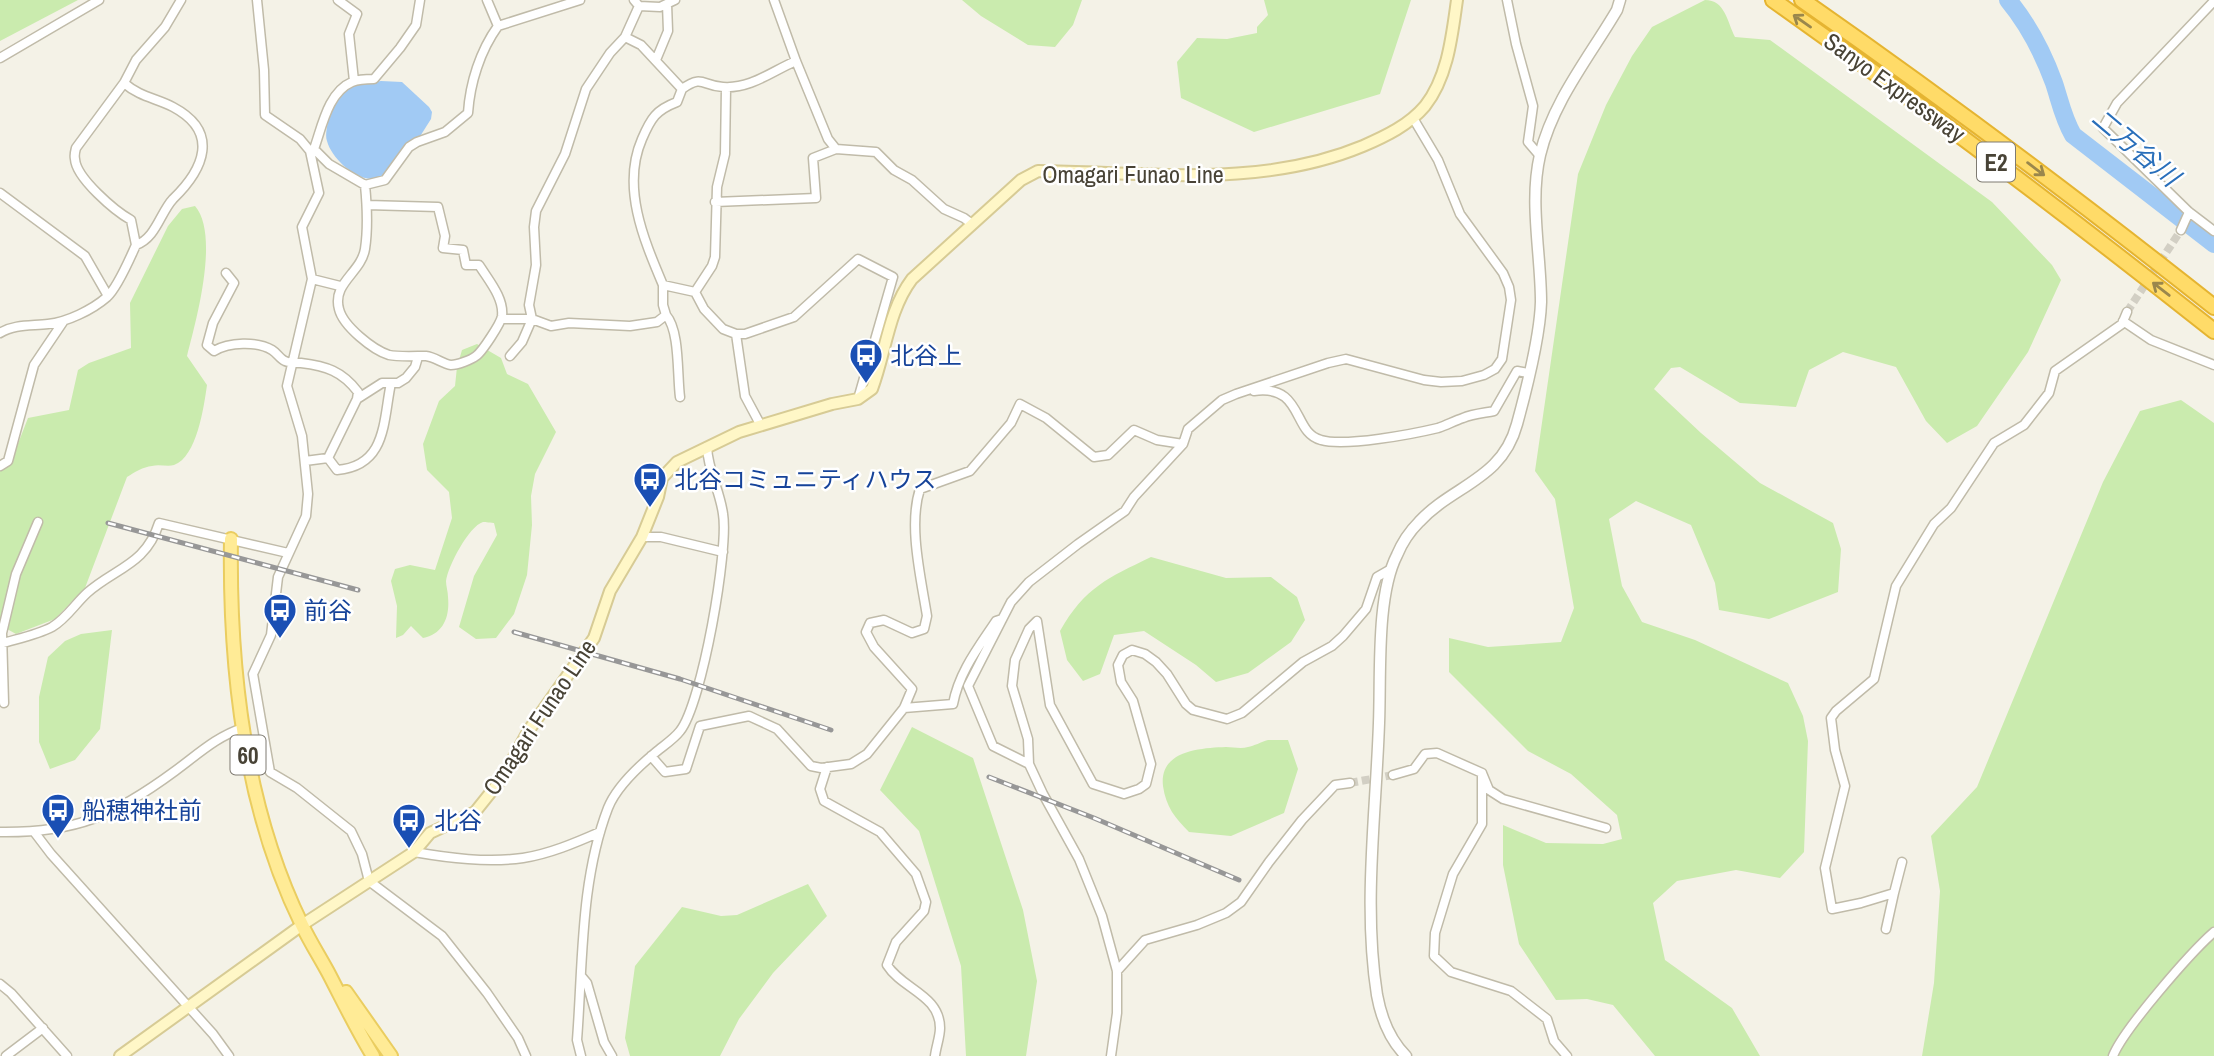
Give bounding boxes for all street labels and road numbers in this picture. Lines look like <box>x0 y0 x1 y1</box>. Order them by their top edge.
street label: Sanyo Expressway <box>1818 25 1972 149</box>
road number: E2 <box>1977 142 2015 182</box>
street label: Omagari Funao Line <box>1042 158 1224 190</box>
street label: Omagari Funao Line <box>475 633 603 801</box>
road number: 60 <box>230 736 266 775</box>

